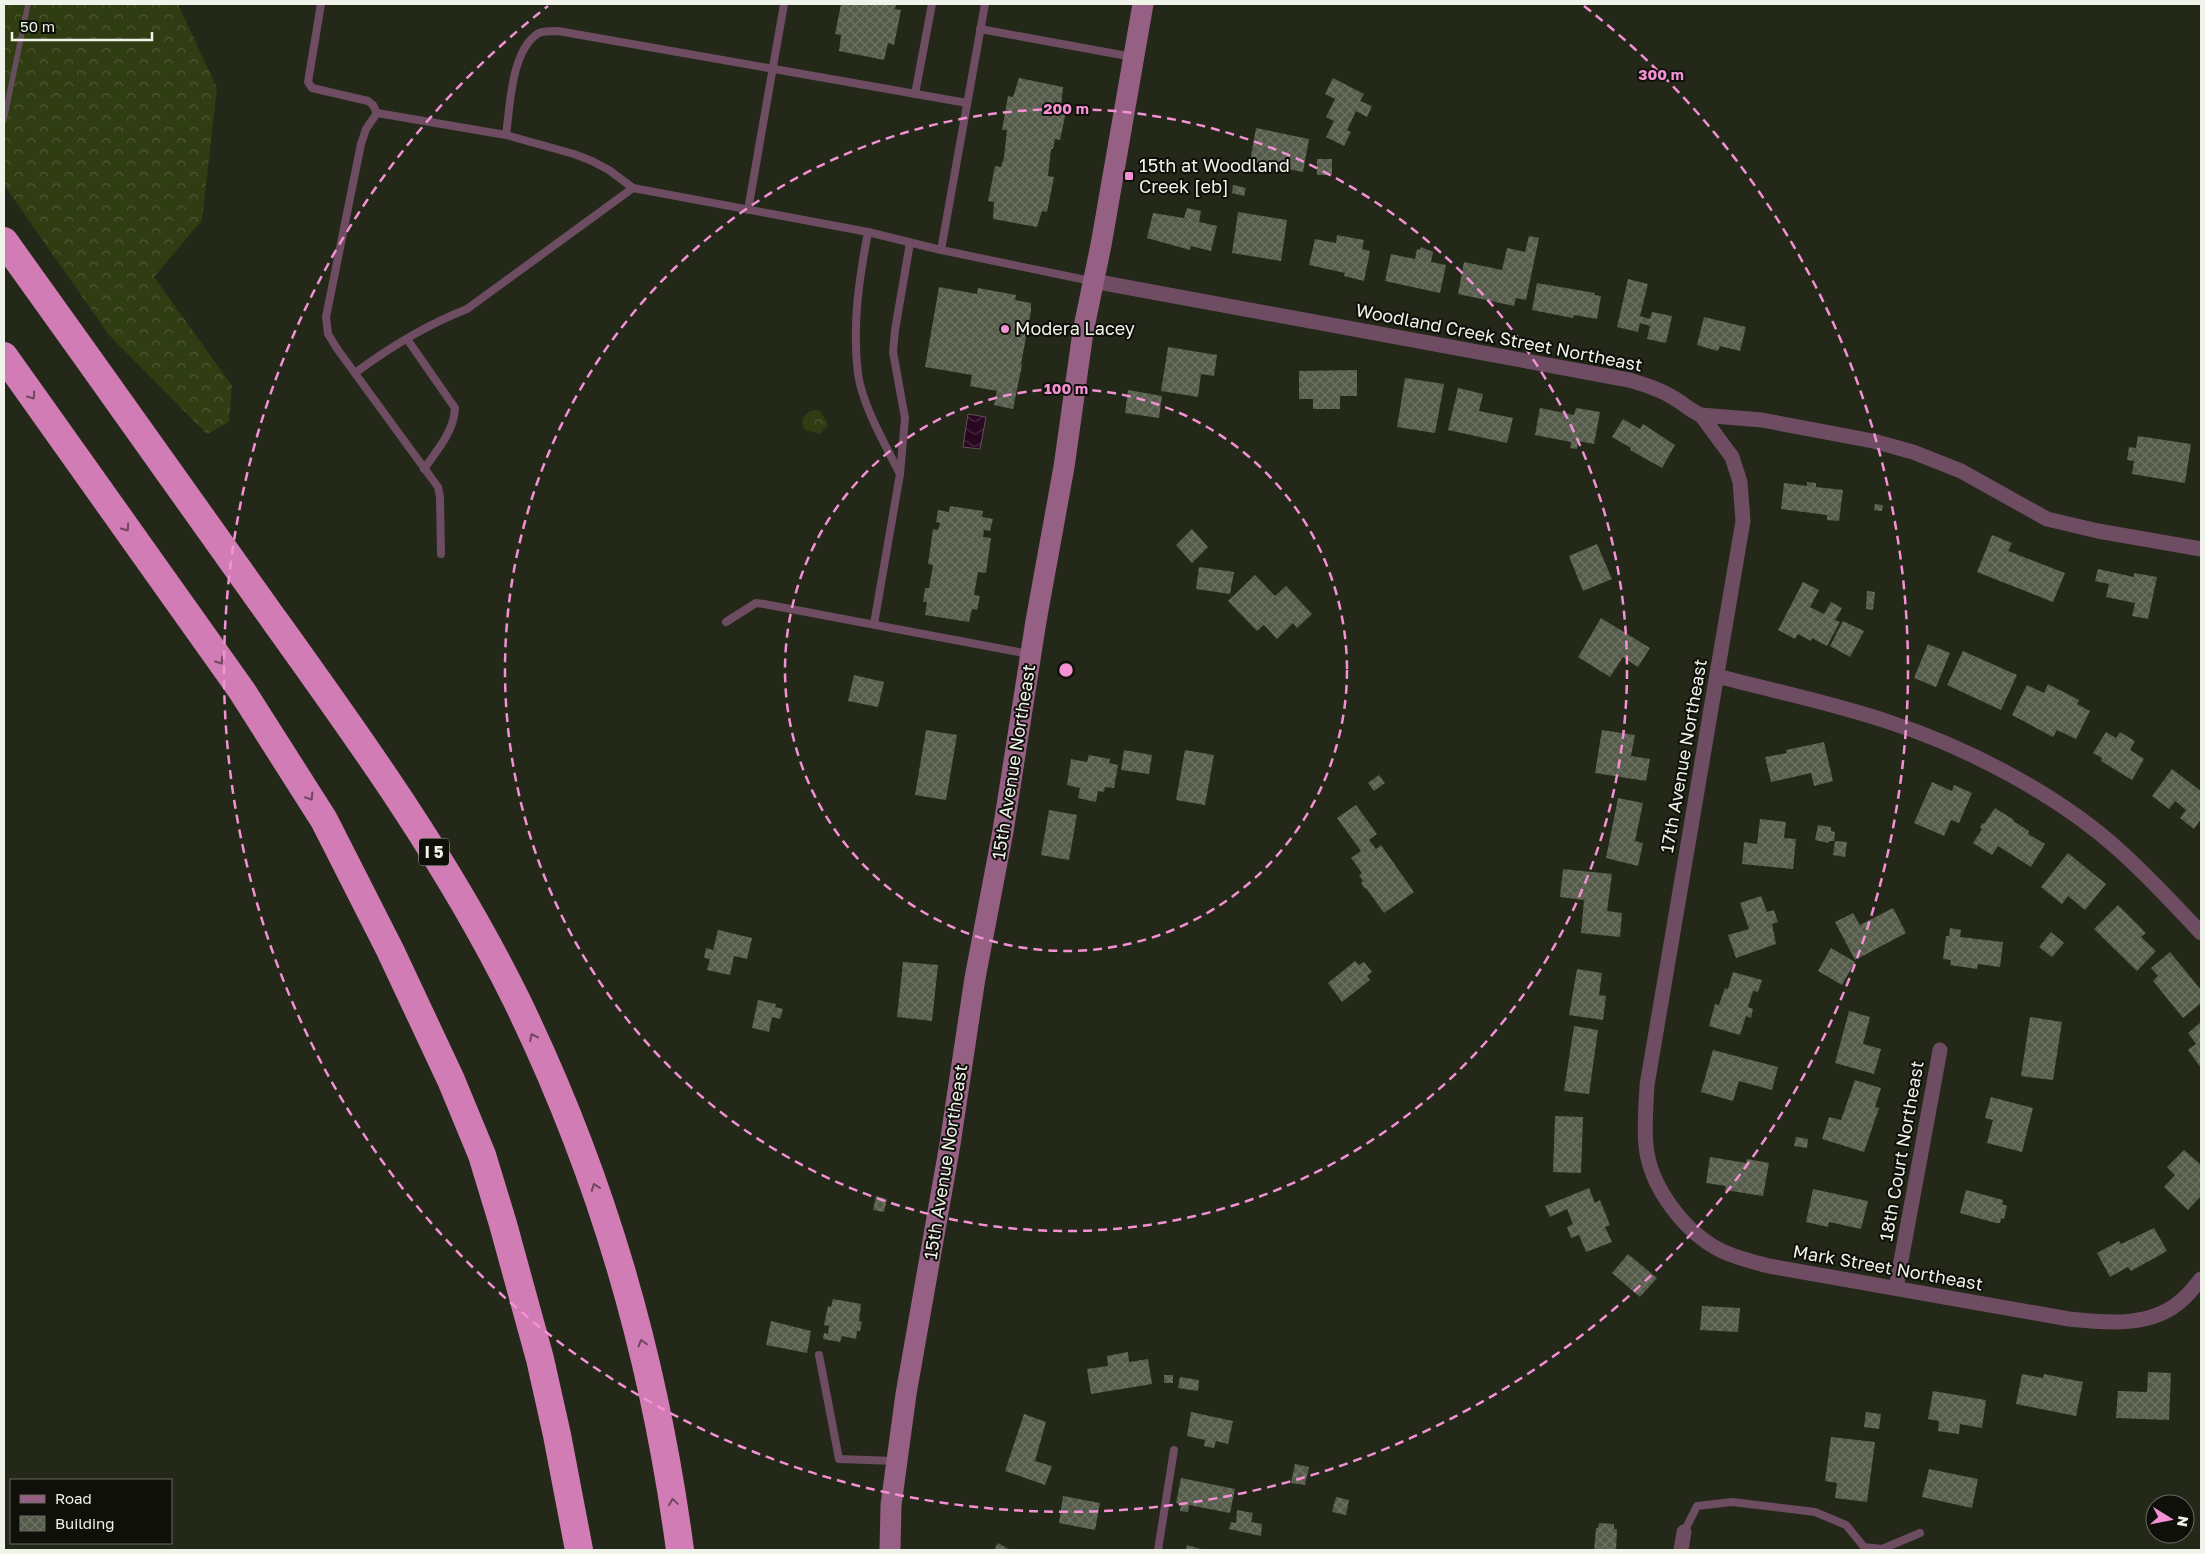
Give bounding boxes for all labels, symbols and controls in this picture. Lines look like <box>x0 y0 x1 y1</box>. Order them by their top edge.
scale bar <box>12 10 152 42</box>
text: 50 m <box>20 17 55 35</box>
text: 300 m <box>1638 65 1684 83</box>
text: 200 m <box>1043 99 1089 117</box>
place label: 15th at Woodland Creek [eb] <box>1139 154 1290 197</box>
marker: 15th at Woodland Creek [eb] <box>1123 170 1135 182</box>
street label: Woodland Creek Street Northeast <box>1354 298 1644 376</box>
place label: Modera Lacey <box>1015 317 1135 339</box>
marker: Modera Lacey <box>999 323 1011 335</box>
text: 100 m <box>1044 379 1088 397</box>
one-way arrow <box>26 390 35 400</box>
one-way arrow <box>120 522 129 532</box>
one-way arrow <box>215 655 223 664</box>
street label: 17th Avenue Northeast <box>1655 657 1711 855</box>
centre of rings <box>1057 661 1075 679</box>
street label: 15th Avenue Northeast <box>987 663 1039 861</box>
one-way arrow <box>303 791 313 800</box>
road number: I 5 <box>419 839 449 866</box>
one-way arrow <box>529 1033 540 1042</box>
street label: 18th Court Northeast <box>1874 1059 1928 1243</box>
street label: 15th Avenue Northeast <box>919 1063 971 1261</box>
one-way arrow <box>590 1183 601 1192</box>
street label: Mark Street Northeast <box>1791 1239 1985 1295</box>
one-way arrow <box>637 1338 648 1347</box>
legend <box>10 1479 172 1544</box>
text: Road <box>55 1489 92 1507</box>
north arrow <box>2145 1494 2195 1544</box>
one-way arrow <box>668 1498 679 1506</box>
text: Building <box>55 1514 115 1532</box>
text: N <box>2174 1515 2193 1528</box>

